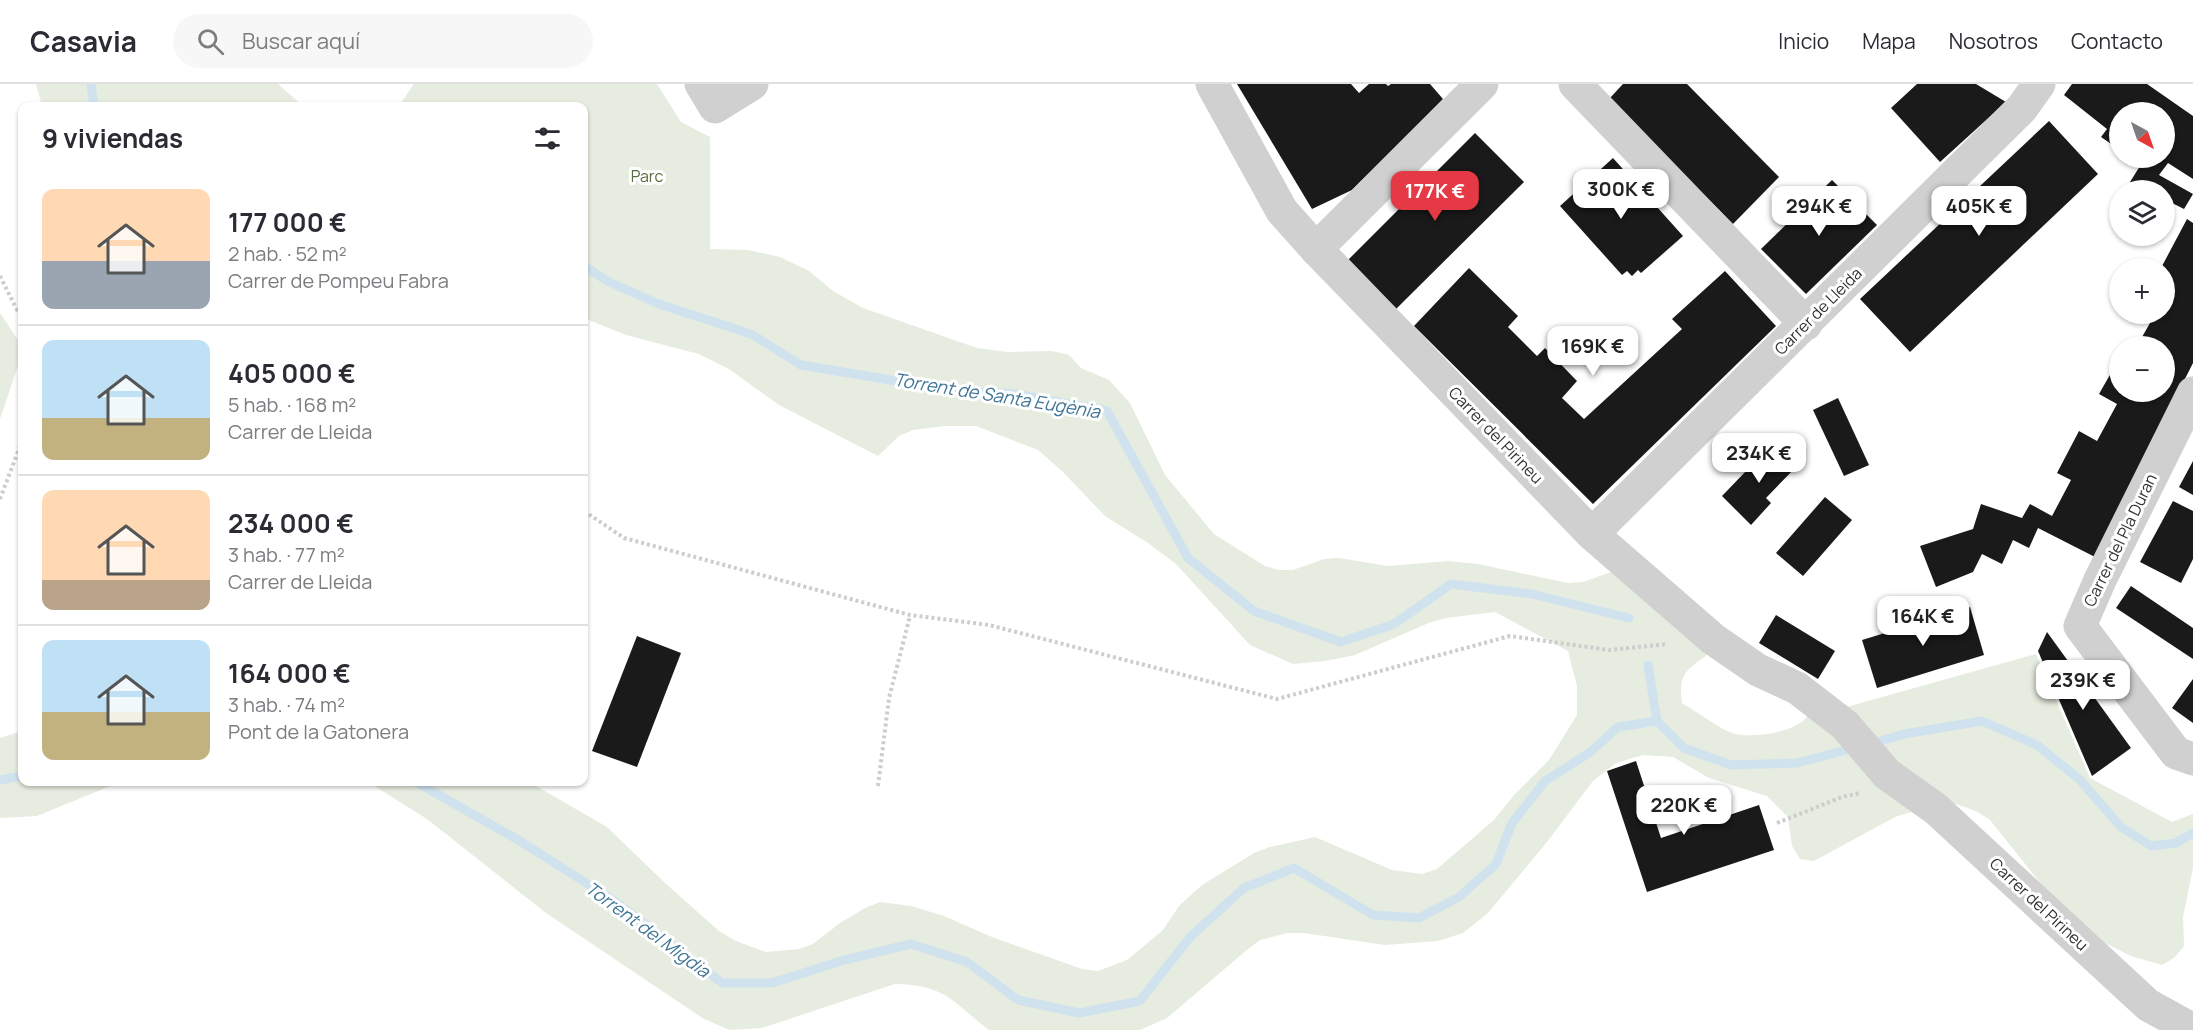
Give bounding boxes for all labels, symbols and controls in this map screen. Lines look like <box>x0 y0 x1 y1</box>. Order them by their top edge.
search box <box>173 14 593 68</box>
text: Casavia <box>30 22 137 60</box>
icon: search <box>194 25 227 58</box>
text: Buscar aquí <box>242 26 360 56</box>
text: Inicio <box>1778 27 1829 55</box>
text: Mapa <box>1862 27 1916 55</box>
text: Nosotros <box>1949 27 2038 55</box>
text: Contacto <box>2071 27 2163 55</box>
north arrow <box>2109 102 2175 168</box>
map controls <box>2109 102 2175 402</box>
text: 9 viviendas <box>42 120 183 156</box>
icon: filters <box>531 122 564 155</box>
park label: Parc <box>631 165 663 187</box>
pin: 300K € <box>1572 169 1670 220</box>
pin: 177K € <box>1386 171 1484 222</box>
text: 300K € <box>1587 175 1655 202</box>
text: 177K € <box>1405 177 1465 204</box>
button: layers <box>2109 180 2175 246</box>
pin: 294K € <box>1770 186 1868 237</box>
pin: 405K € <box>1930 186 2028 237</box>
text: 294K € <box>1786 192 1852 219</box>
text: 405K € <box>1945 192 2013 219</box>
text: 177 000 € <box>228 204 347 240</box>
icon: home <box>90 213 162 285</box>
text: 2 hab. · 52 m² <box>228 240 347 267</box>
button: + <box>2109 258 2175 324</box>
street label: Carrer de Lleida <box>1769 262 1867 360</box>
text: Carrer de Pompeu Fabra <box>228 267 449 294</box>
pin: 169K € <box>1544 326 1642 377</box>
text: 169K € <box>1561 332 1625 359</box>
button: − <box>2109 336 2175 402</box>
text: 405 000 € <box>228 355 356 391</box>
icon: home <box>90 364 162 436</box>
water label: Torrent de Santa Eugènia <box>892 367 1103 423</box>
street label: Carrer del Pirineu <box>1444 382 1548 488</box>
text: 5 hab. · 168 m² <box>228 391 356 418</box>
text: Carrer de Lleida <box>228 418 372 445</box>
pin: 234K € <box>1710 433 1808 484</box>
text: 234K € <box>1726 439 1792 466</box>
street label: Carrer del Pla Duran <box>2078 470 2162 610</box>
text: 234 000 € <box>228 505 354 541</box>
icon: home <box>90 514 162 586</box>
text: 3 hab. · 77 m² <box>228 541 345 568</box>
text: Carrer de Lleida <box>228 568 372 595</box>
pin: 164K € <box>1874 596 1972 647</box>
text: 164K € <box>1891 602 1955 629</box>
text: 164 000 € <box>228 655 351 691</box>
pin: 239K € <box>2034 660 2132 711</box>
icon: home <box>90 664 162 736</box>
text: 239K € <box>2050 666 2116 693</box>
text: 3 hab. · 74 m² <box>228 691 345 718</box>
text: Pont de la Gatonera <box>228 718 409 745</box>
pin: 220K € <box>1635 785 1733 836</box>
text: 220K € <box>1650 791 1718 818</box>
street label: Carrer del Pirineu <box>1985 853 2093 955</box>
water label: Torrent del Migdia <box>581 876 716 983</box>

